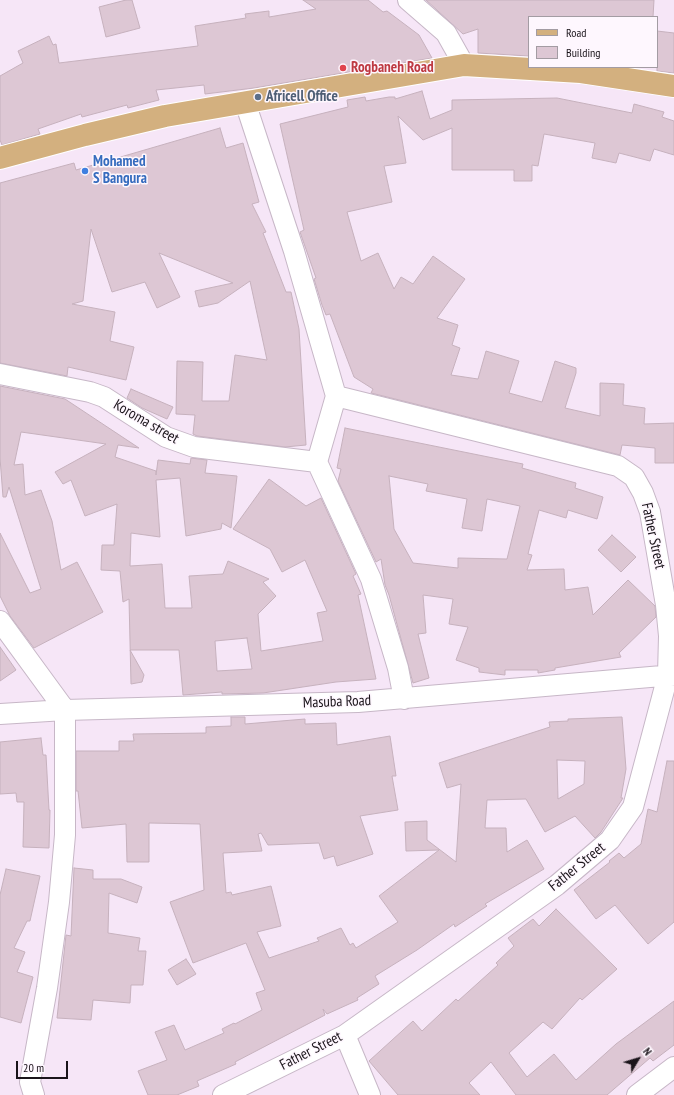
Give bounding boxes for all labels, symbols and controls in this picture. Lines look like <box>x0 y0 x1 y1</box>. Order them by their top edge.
legend <box>528 16 658 68</box>
text: Road <box>566 25 586 40</box>
text: Building <box>566 45 601 60</box>
place label: Rogbaneh Road <box>351 59 434 77</box>
marker: Rogbaneh Road <box>338 63 348 73</box>
place label: Africell Office <box>266 88 338 106</box>
marker: Africell Office <box>253 92 263 102</box>
place label: Mohamed S Bangura <box>93 153 147 188</box>
marker: Mohamed S Bangura <box>80 166 90 176</box>
street label: Koroma street <box>110 396 182 448</box>
street label: Father Street <box>637 501 669 571</box>
street label: Masuba Road <box>302 692 372 712</box>
street label: Father Street <box>545 839 609 895</box>
street label: Father Street <box>277 1028 345 1074</box>
north arrow <box>618 1039 658 1079</box>
text: N <box>640 1045 655 1058</box>
scale bar <box>18 1053 70 1079</box>
text: 20 m <box>23 1060 44 1075</box>

